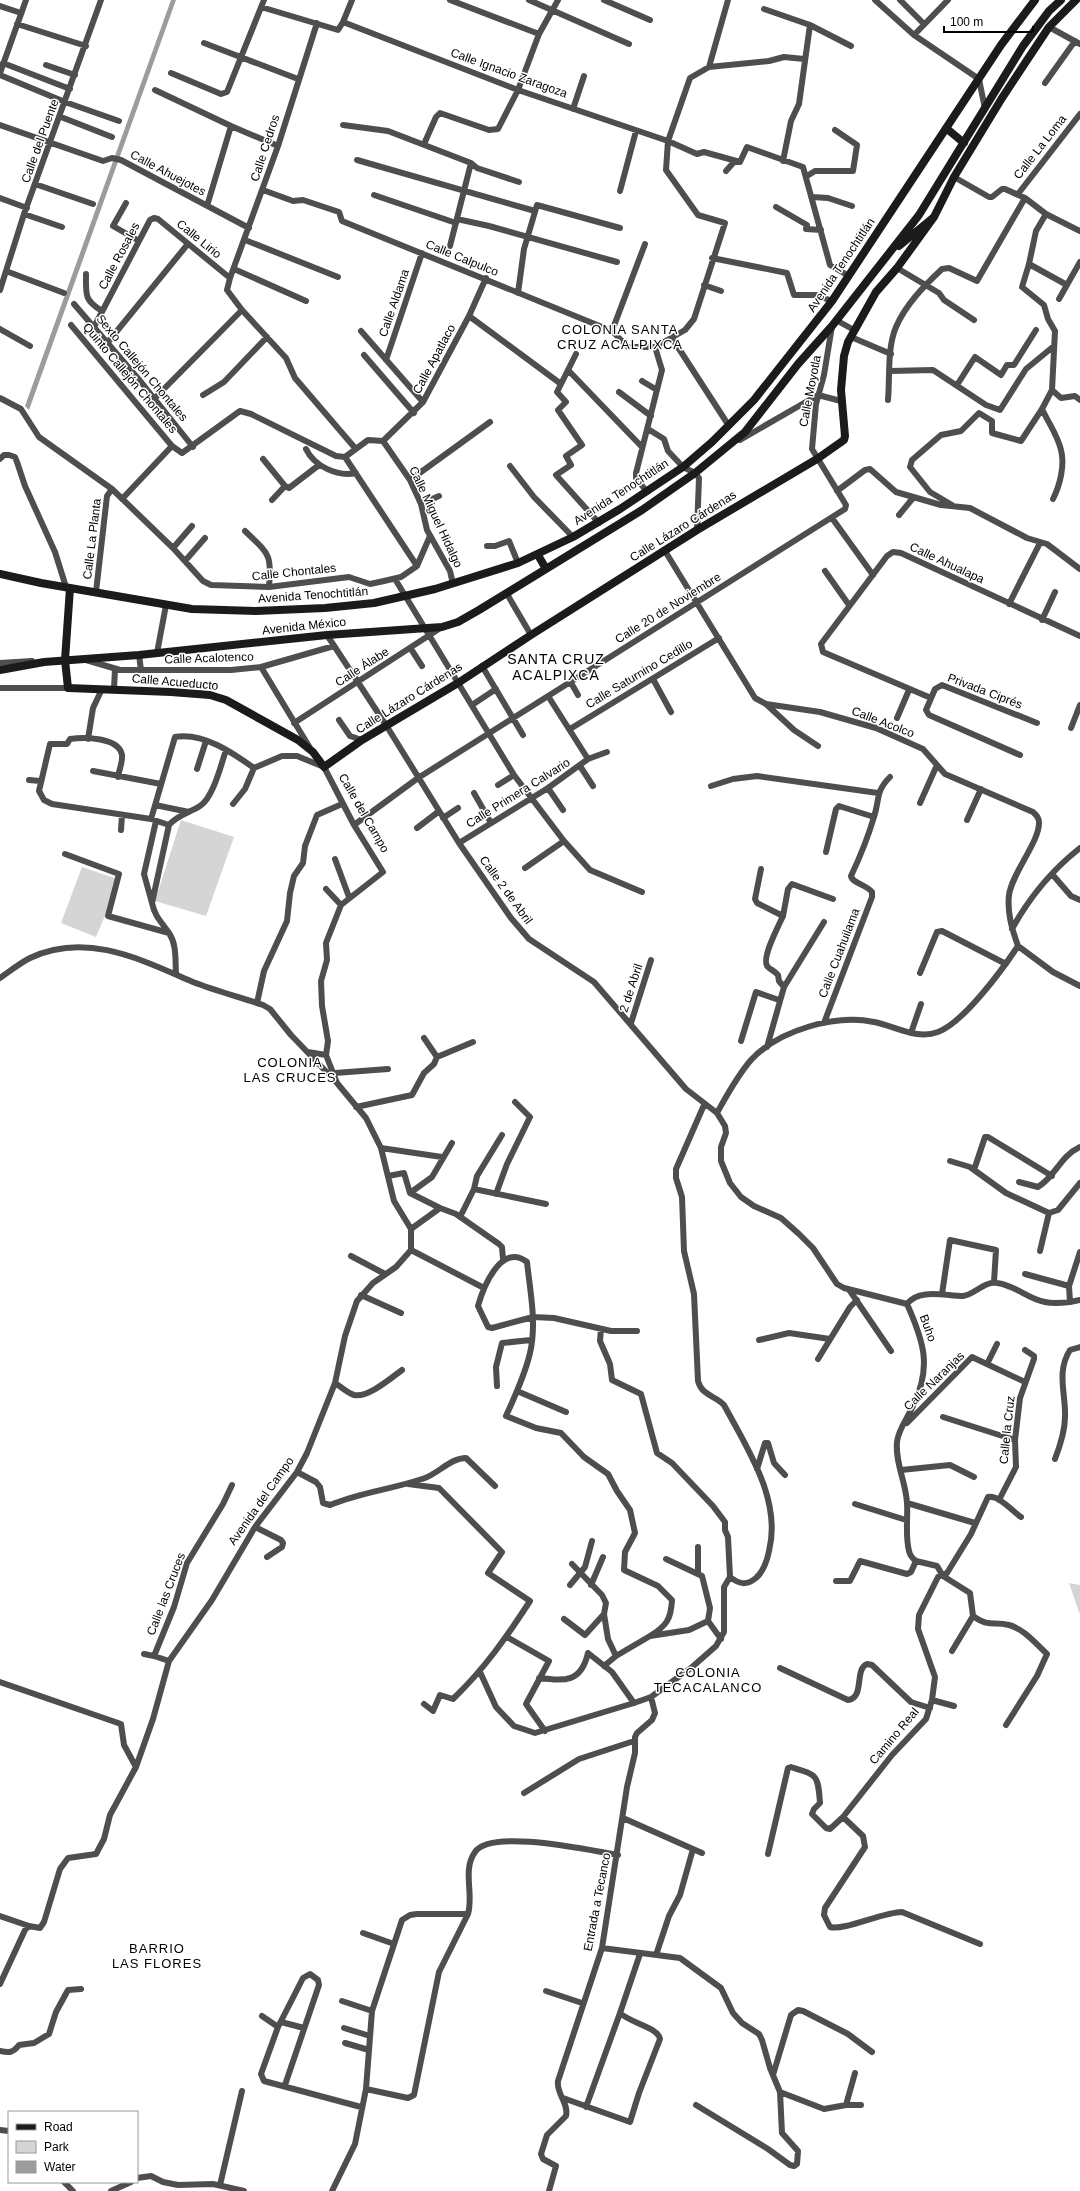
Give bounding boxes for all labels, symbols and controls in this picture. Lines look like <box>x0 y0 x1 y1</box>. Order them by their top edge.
scale bar <box>944 8 1033 34</box>
text: 100 m <box>950 15 983 29</box>
street label: Calle Ignacio Zaragoza <box>449 45 570 101</box>
street label: Calle del Puente <box>18 97 62 185</box>
street label: Calle La Loma <box>1011 112 1070 182</box>
street label: Calle Cedros <box>248 113 282 183</box>
street label: Calle Ahuejotes <box>128 147 208 199</box>
street label: Avenida Tenochtitlán <box>804 215 878 315</box>
street label: Calle Lirio <box>174 217 224 261</box>
street label: Calle Rosales <box>95 220 143 292</box>
street label: Calle Calpulco <box>424 237 501 279</box>
street label: Calle Aldama <box>376 267 412 339</box>
street label: Sexto Callejón Chontales <box>93 312 191 424</box>
street label: Quinto Callejón Chontales <box>80 320 180 436</box>
street label: Calle Apatlaco <box>410 322 458 396</box>
district label: COLONIA SANTA CRUZ ACALPIXCA <box>557 322 683 352</box>
street label: Calle Moyotla <box>796 354 824 428</box>
street label: Avenida Tenochtitlán <box>571 456 671 528</box>
street label: Calle Miguel Hidalgo <box>406 464 466 570</box>
street label: Calle Lázaro Cárdenas <box>627 488 739 564</box>
street label: Calle La Planta <box>80 497 104 580</box>
street label: Calle Ahualapa <box>907 540 987 587</box>
street label: Calle Chontales <box>251 561 337 583</box>
street label: Calle 20 de Noviembre <box>613 570 724 646</box>
street label: Avenida Tenochtitlán <box>257 584 369 606</box>
street label: Avenida México <box>261 615 347 637</box>
street label: Calle Saturnino Cedillo <box>583 636 695 711</box>
street label: Calle Álabe <box>332 643 392 690</box>
street label: Calle Acalotenco <box>164 649 254 667</box>
district label: SANTA CRUZ ACALPIXCA <box>507 651 605 683</box>
street label: Calle Lázaro Cárdenas <box>353 660 465 736</box>
street label: Privada Ciprés <box>946 670 1024 712</box>
street label: Calle Acueducto <box>131 671 219 693</box>
street label: Calle Acolco <box>850 704 917 740</box>
street label: Calle Primera Calvario <box>463 755 573 831</box>
street label: Calle del Campo <box>336 771 392 855</box>
street label: Calle 2 de Abril <box>477 853 535 927</box>
street label: Calle Cuahuilama <box>815 906 863 1000</box>
street label: 2 de Abril <box>617 962 645 1014</box>
district label: COLONIA LAS CRUCES <box>243 1055 337 1085</box>
street label: Buho <box>917 1312 939 1344</box>
street label: Calle Naranjas <box>901 1349 967 1413</box>
street label: Calle la Cruz <box>996 1395 1018 1465</box>
street label: Avenida del Campo <box>225 1454 297 1548</box>
street label: Calle las Cruces <box>144 1551 188 1637</box>
district label: COLONIA TECACALANCO <box>654 1665 762 1695</box>
street label: Camino Real <box>866 1705 922 1767</box>
street label: Entrada a Tecanco <box>581 1851 613 1952</box>
district label: BARRIO LAS FLORES <box>112 1941 202 1971</box>
legend <box>8 2111 138 2183</box>
text: Road <box>44 2120 73 2134</box>
text: Park <box>44 2140 70 2154</box>
text: Water <box>44 2160 76 2174</box>

